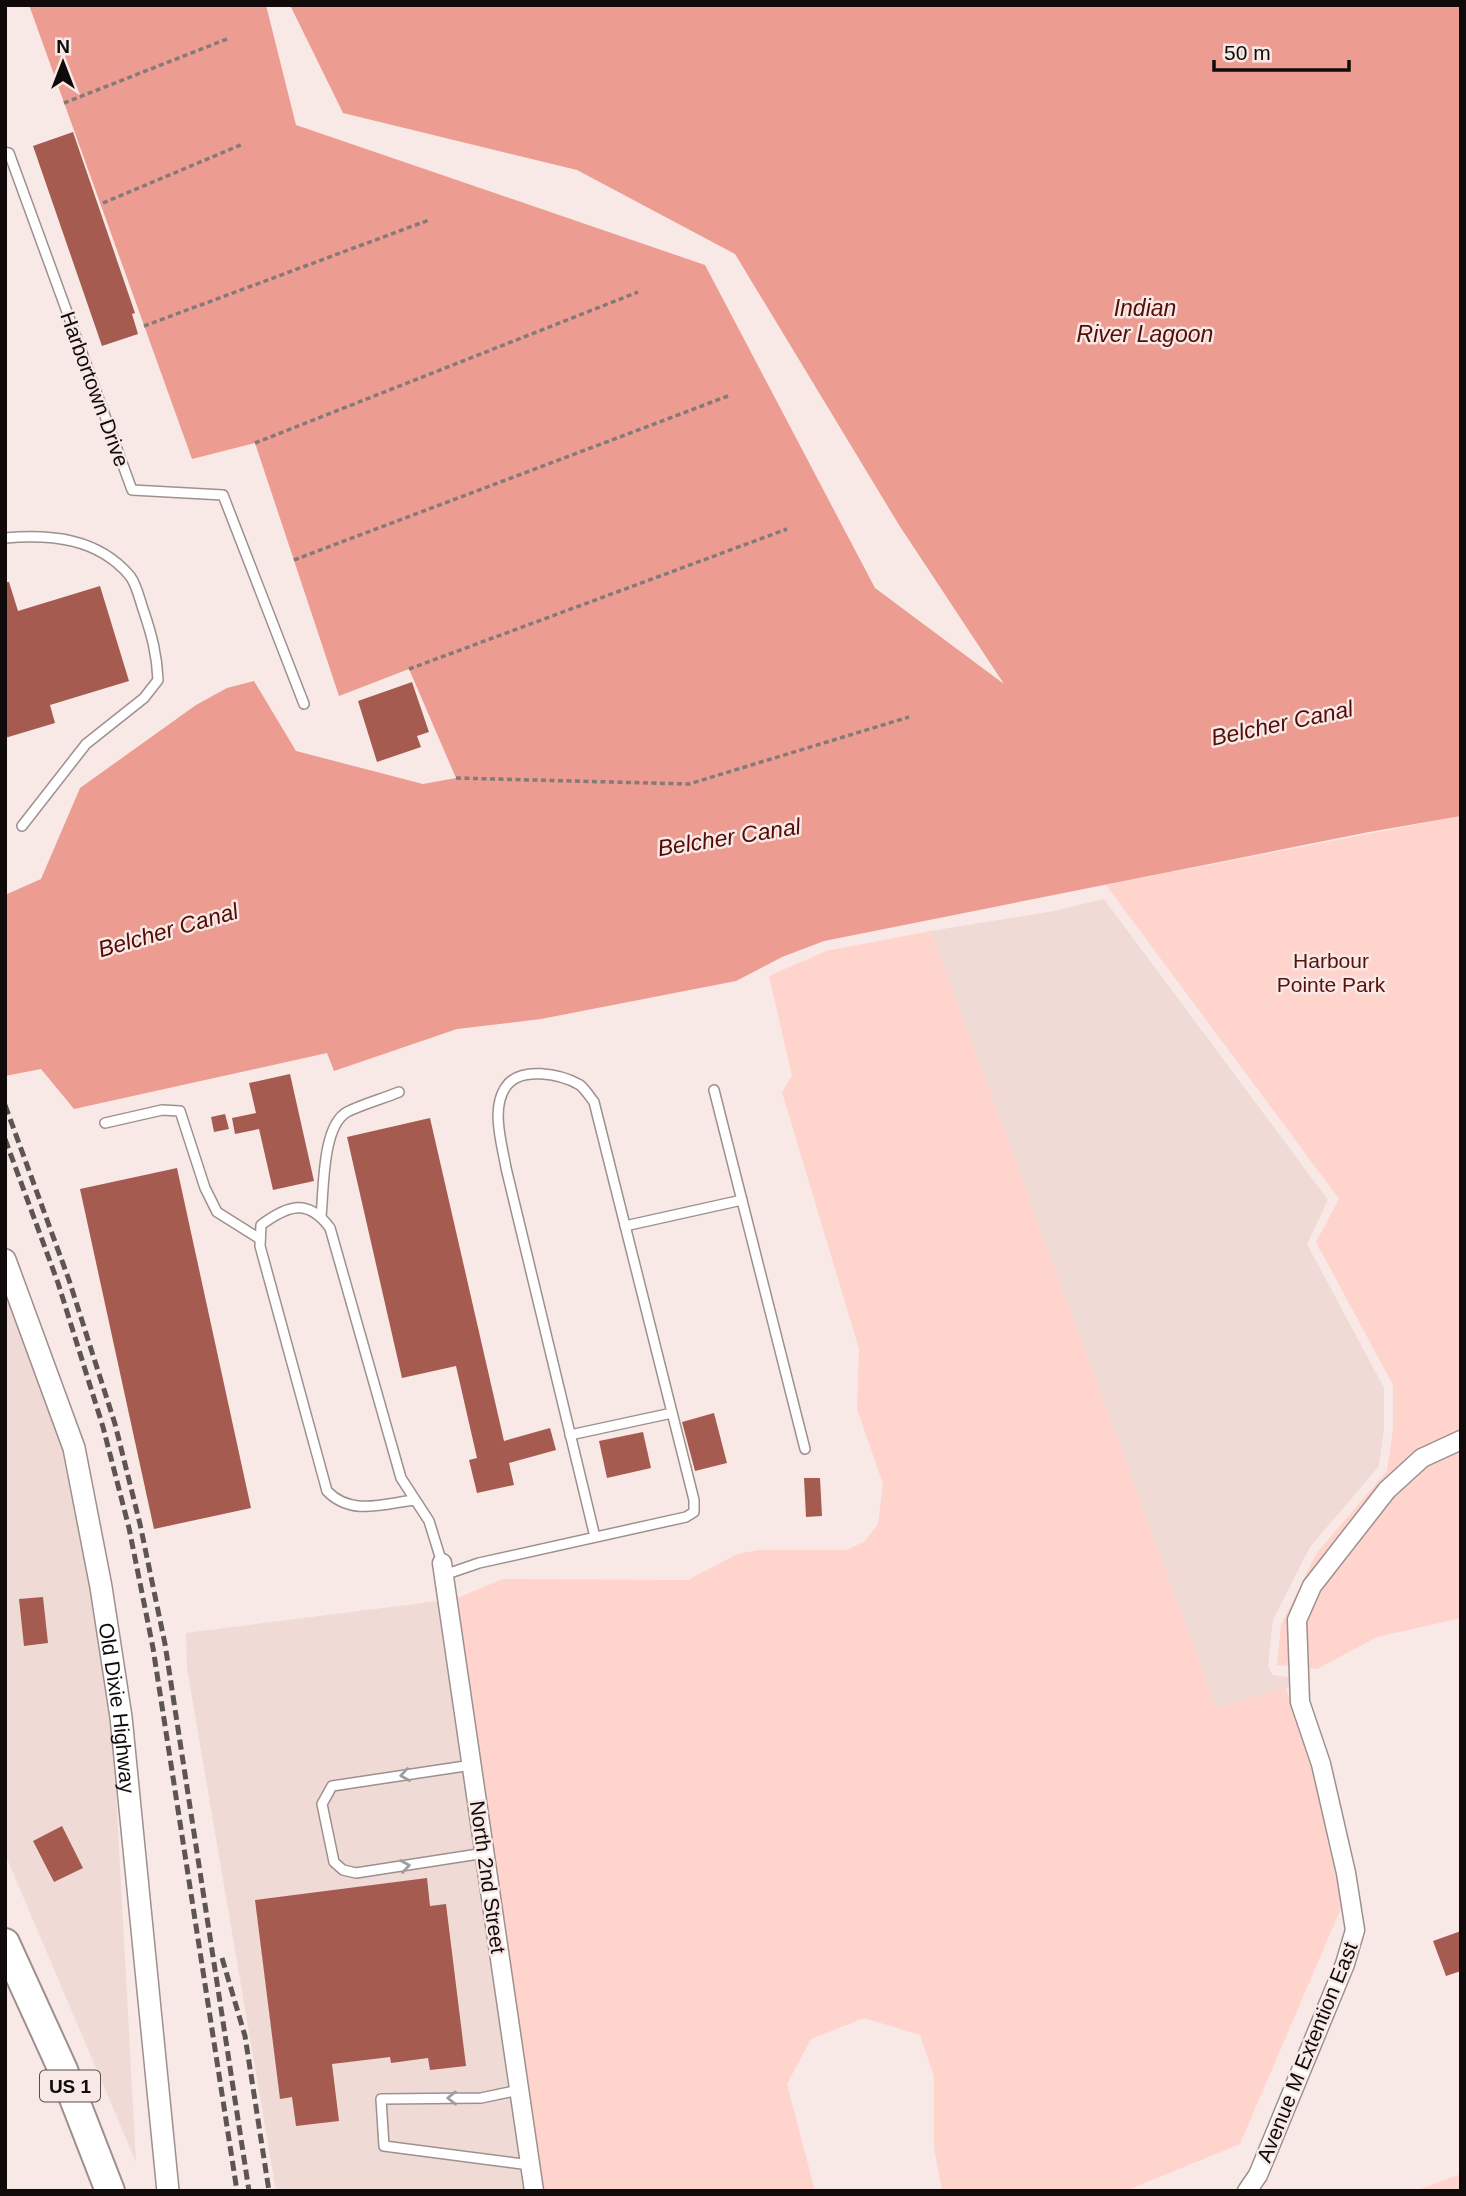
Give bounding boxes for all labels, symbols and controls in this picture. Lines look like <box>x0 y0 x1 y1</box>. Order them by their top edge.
north arrow <box>28 28 98 98</box>
scale bar <box>1214 28 1349 72</box>
text: N <box>56 36 70 57</box>
text: 50 m <box>1224 41 1271 64</box>
water label: Indian River Lagoon <box>1077 295 1213 347</box>
street label: Harbortown Drive <box>56 308 134 470</box>
water label: Belcher Canal <box>1209 695 1356 751</box>
water label: Belcher Canal <box>656 813 803 861</box>
water label: Belcher Canal <box>95 897 242 962</box>
park label: Harbour Pointe Park <box>1277 949 1386 996</box>
street label: Old Dixie Highway <box>95 1621 140 1795</box>
one-way arrow <box>399 1767 411 1782</box>
street label: North 2nd Street <box>466 1799 510 1955</box>
one-way arrow <box>399 1858 411 1873</box>
street label: Avenue M Extention East <box>1252 1938 1362 2165</box>
road number: US 1 <box>40 2070 100 2102</box>
one-way arrow <box>446 2090 457 2106</box>

